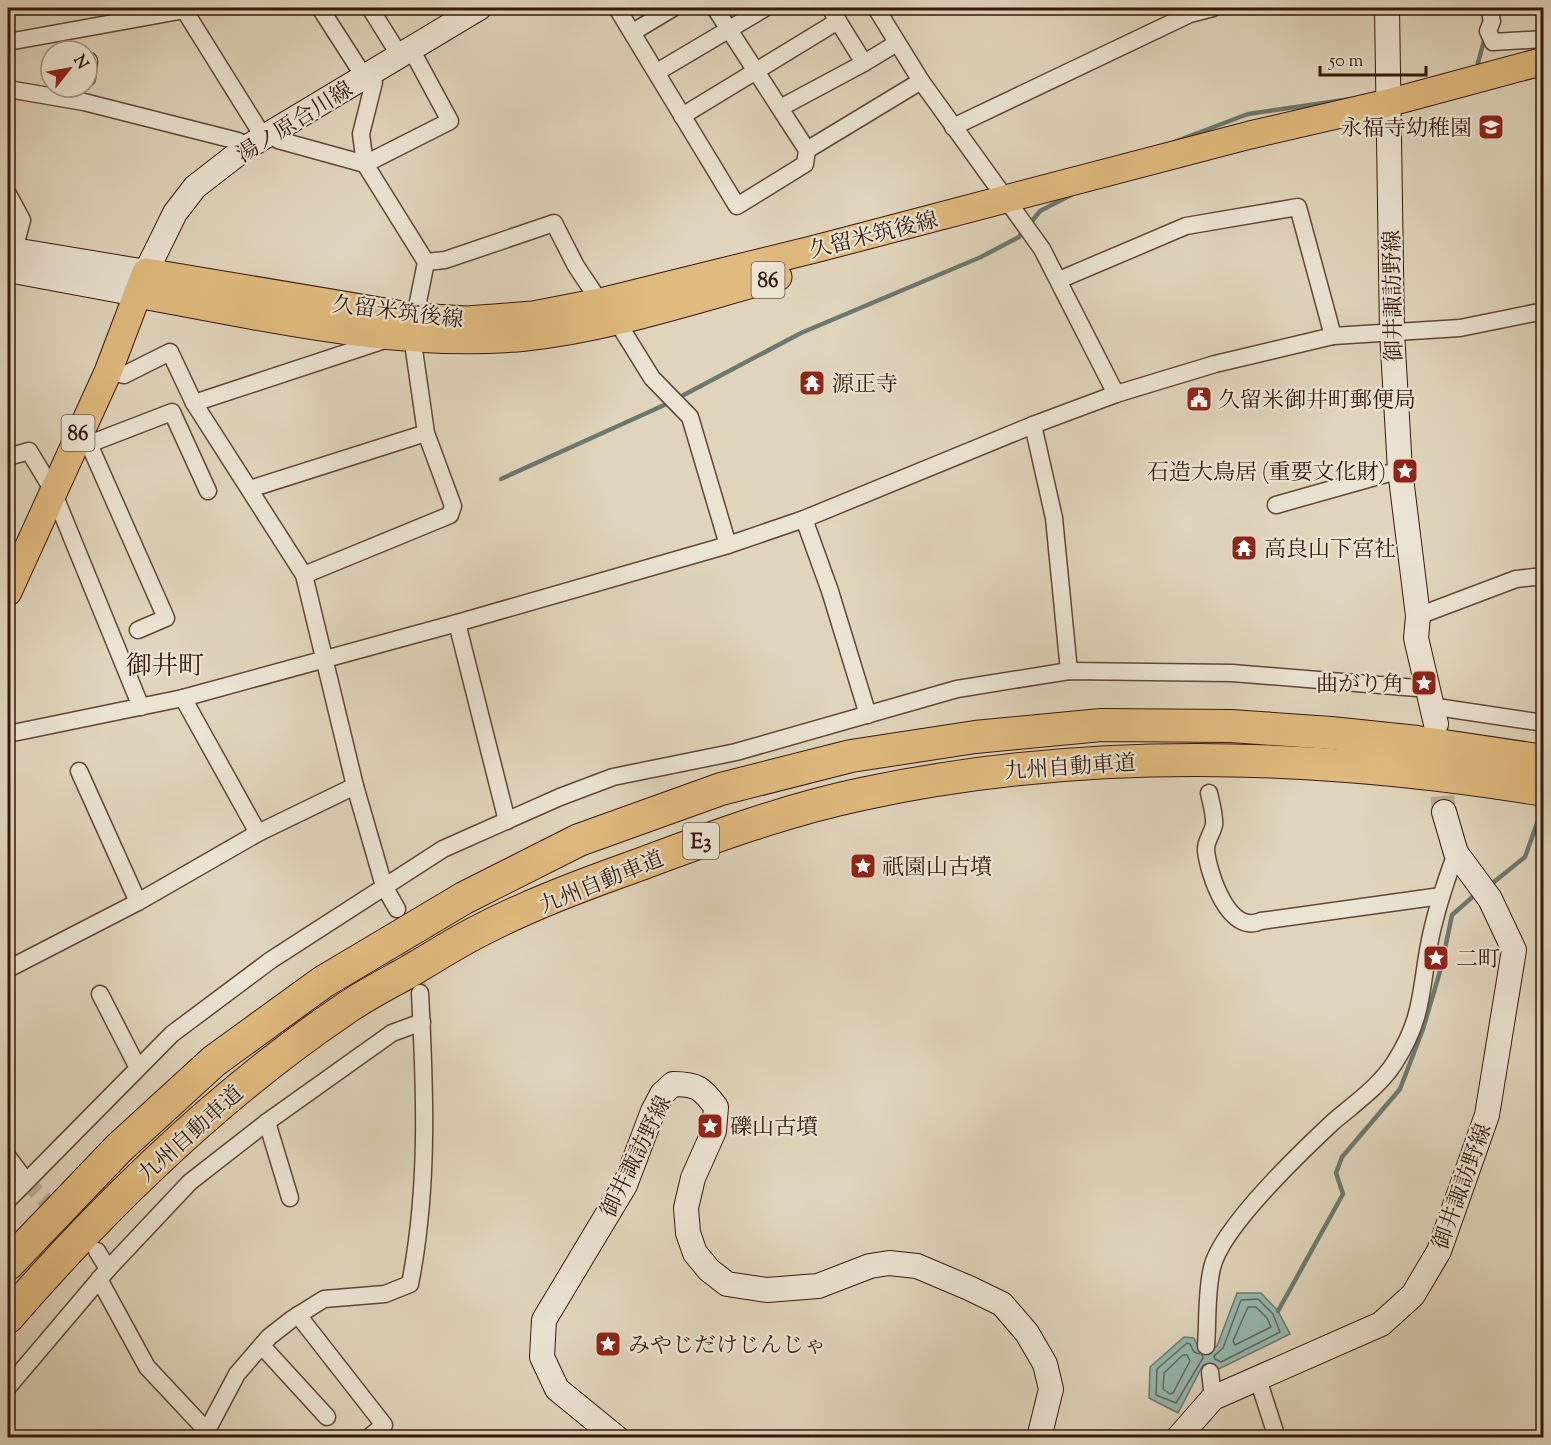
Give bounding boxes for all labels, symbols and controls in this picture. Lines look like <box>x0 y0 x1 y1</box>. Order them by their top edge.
north arrow <box>39 39 99 99</box>
scale bar <box>1320 39 1426 77</box>
text: 50 m <box>1328 49 1364 75</box>
text: N <box>67 51 93 74</box>
street label: 湯ノ原合川線 <box>231 75 360 172</box>
school or university icon: 永福寺幼稚園 <box>1476 112 1506 142</box>
place label: 永福寺幼稚園 <box>1340 114 1472 146</box>
street label: 久留米筑後線 <box>806 205 942 268</box>
street label: 御井諏訪野線 <box>1378 230 1412 362</box>
road number: 86 <box>752 262 784 298</box>
street label: 久留米筑後線 <box>330 290 465 338</box>
temple icon: 源正寺 <box>797 368 827 398</box>
place label: 源正寺 <box>832 370 898 402</box>
public building icon: 久留米御井町郵便局 <box>1184 384 1214 414</box>
place label: 久留米御井町郵便局 <box>1218 386 1416 418</box>
road number: 86 <box>62 415 94 451</box>
place icon: 石造大鳥居 (重要文化財) <box>1390 456 1420 486</box>
place label: 石造大鳥居 (重要文化財) <box>1147 458 1386 490</box>
temple icon: 高良山下宮社 <box>1229 533 1259 563</box>
place label: 高良山下宮社 <box>1264 535 1396 567</box>
district label: 御井町 <box>126 649 204 686</box>
place icon: 曲がり角 <box>1409 668 1439 698</box>
place label: 曲がり角 <box>1316 670 1404 702</box>
street label: 九州自動車道 <box>1003 748 1137 790</box>
road number: E3 <box>683 823 719 859</box>
street label: 九州自動車道 <box>535 844 669 923</box>
place icon: 祇園山古墳 <box>848 851 878 881</box>
place label: 祇園山古墳 <box>882 853 992 885</box>
place icon: 二町 <box>1421 943 1451 973</box>
place label: 二町 <box>1456 945 1500 977</box>
street label: 九州自動車道 <box>132 1079 252 1191</box>
street label: 御井諏訪野線 <box>594 1091 681 1224</box>
place icon: 礫山古墳 <box>695 1111 725 1141</box>
place label: 礫山古墳 <box>730 1113 818 1145</box>
street label: 御井諏訪野線 <box>1426 1120 1501 1255</box>
place icon: みやじだけじんじゃ <box>593 1329 623 1359</box>
place label: みやじだけじんじゃ <box>628 1331 826 1363</box>

